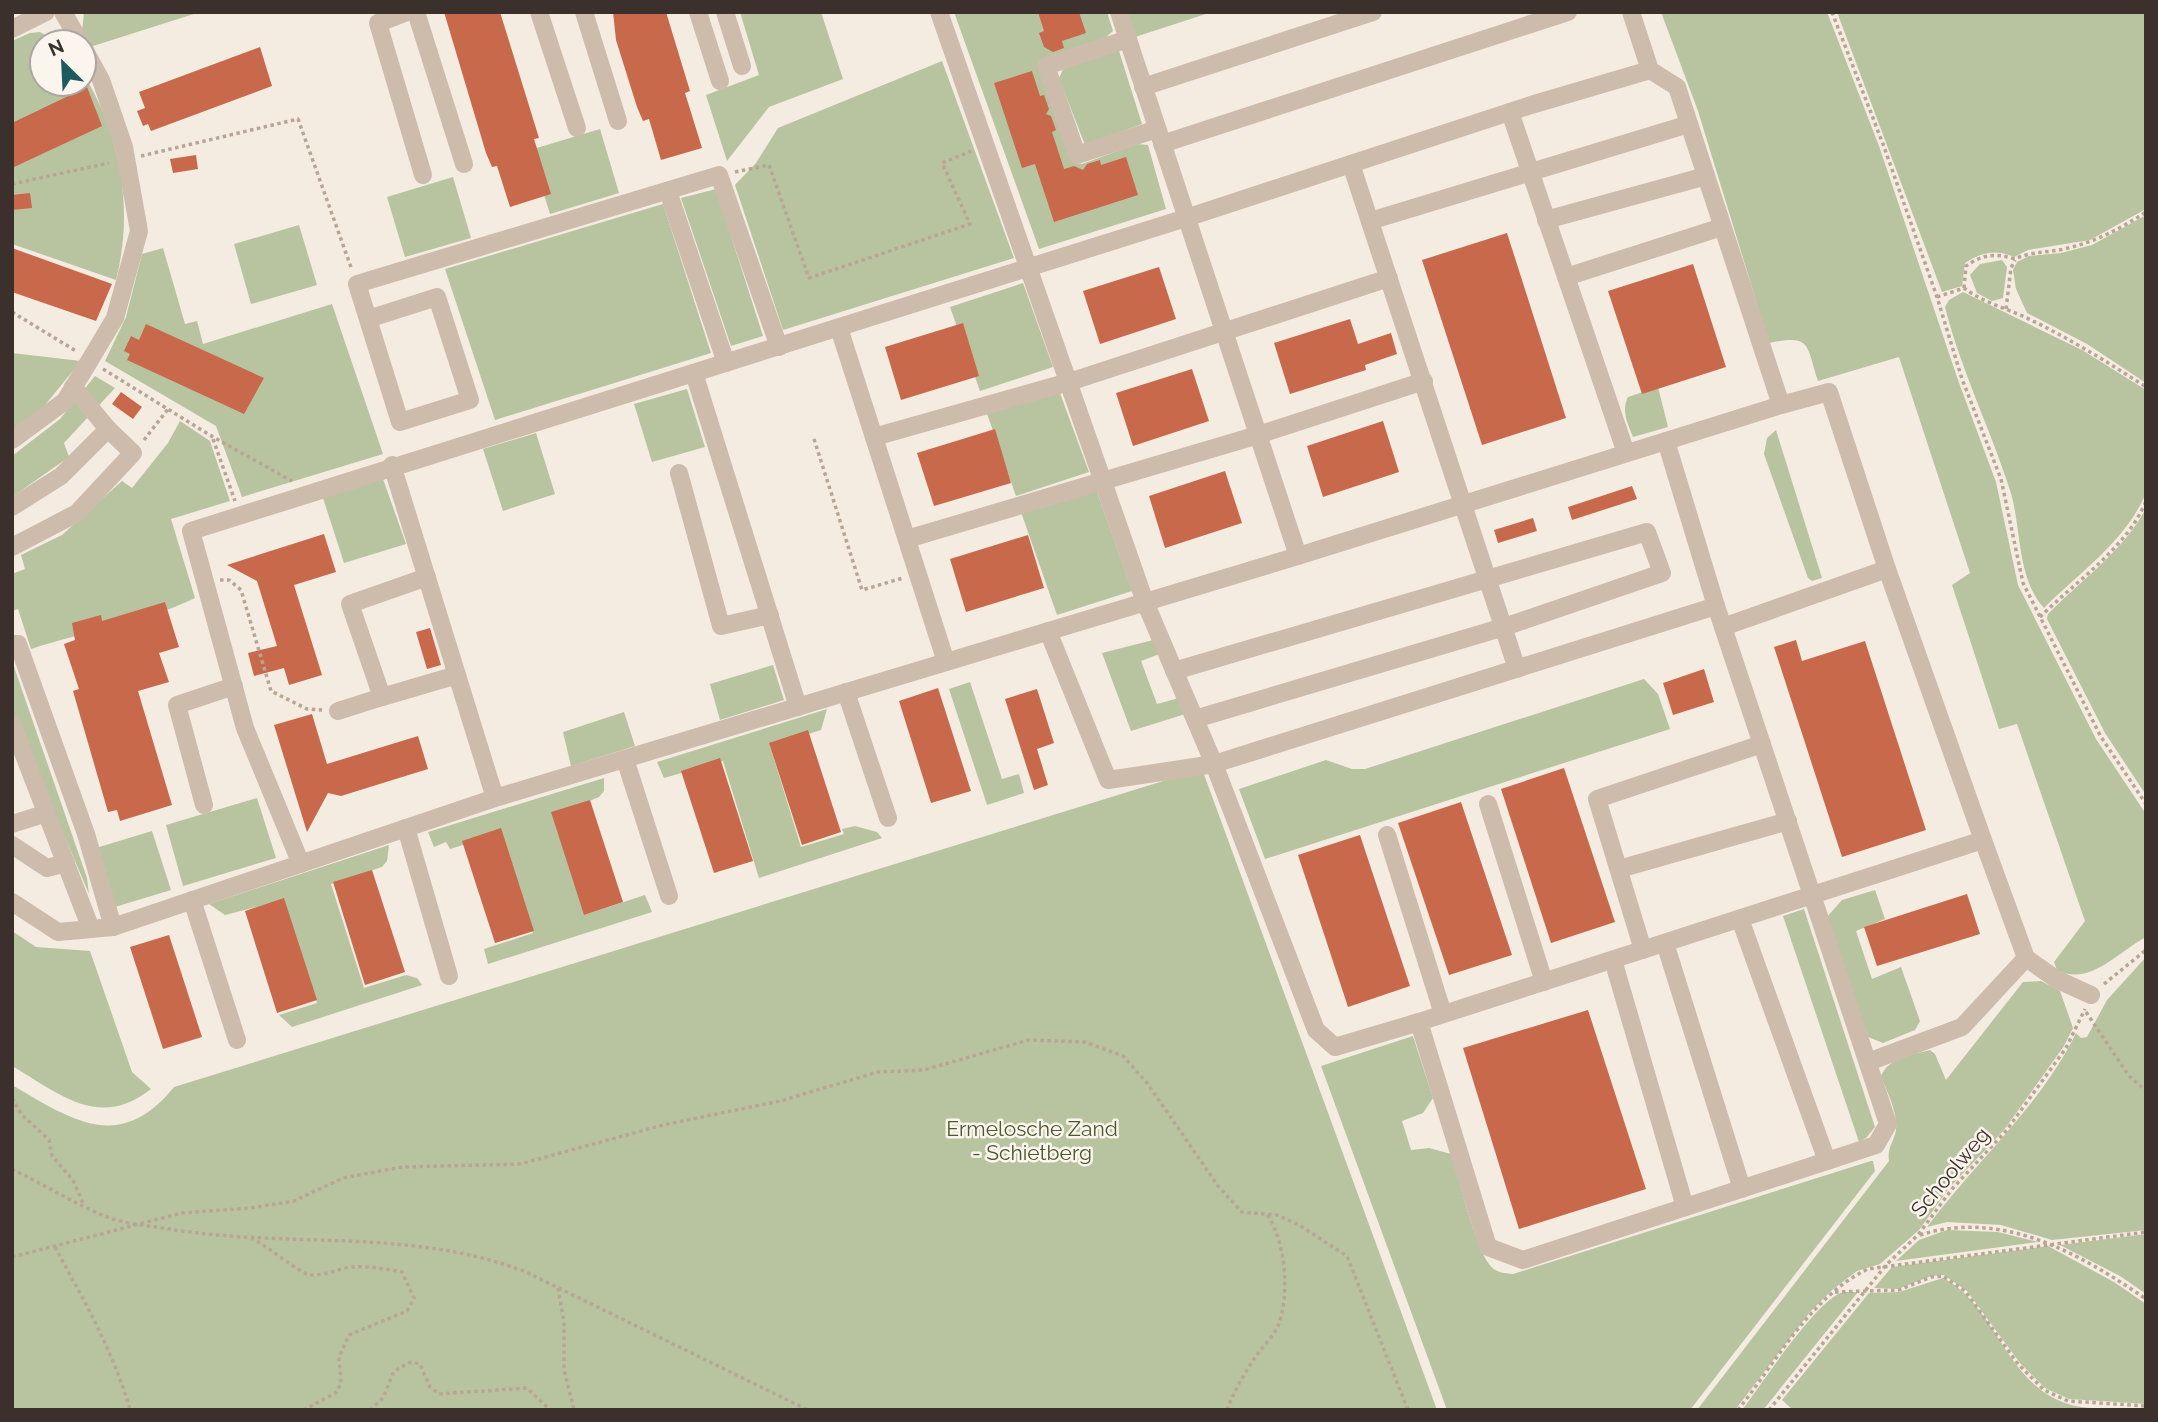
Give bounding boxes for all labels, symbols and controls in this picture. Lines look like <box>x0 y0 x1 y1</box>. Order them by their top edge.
north arrow <box>28 28 98 98</box>
text: N <box>45 34 67 60</box>
park label: Ermelosche Zand - Schietberg <box>946 1116 1118 1165</box>
street label: Schoolweg <box>1905 1122 1995 1222</box>

